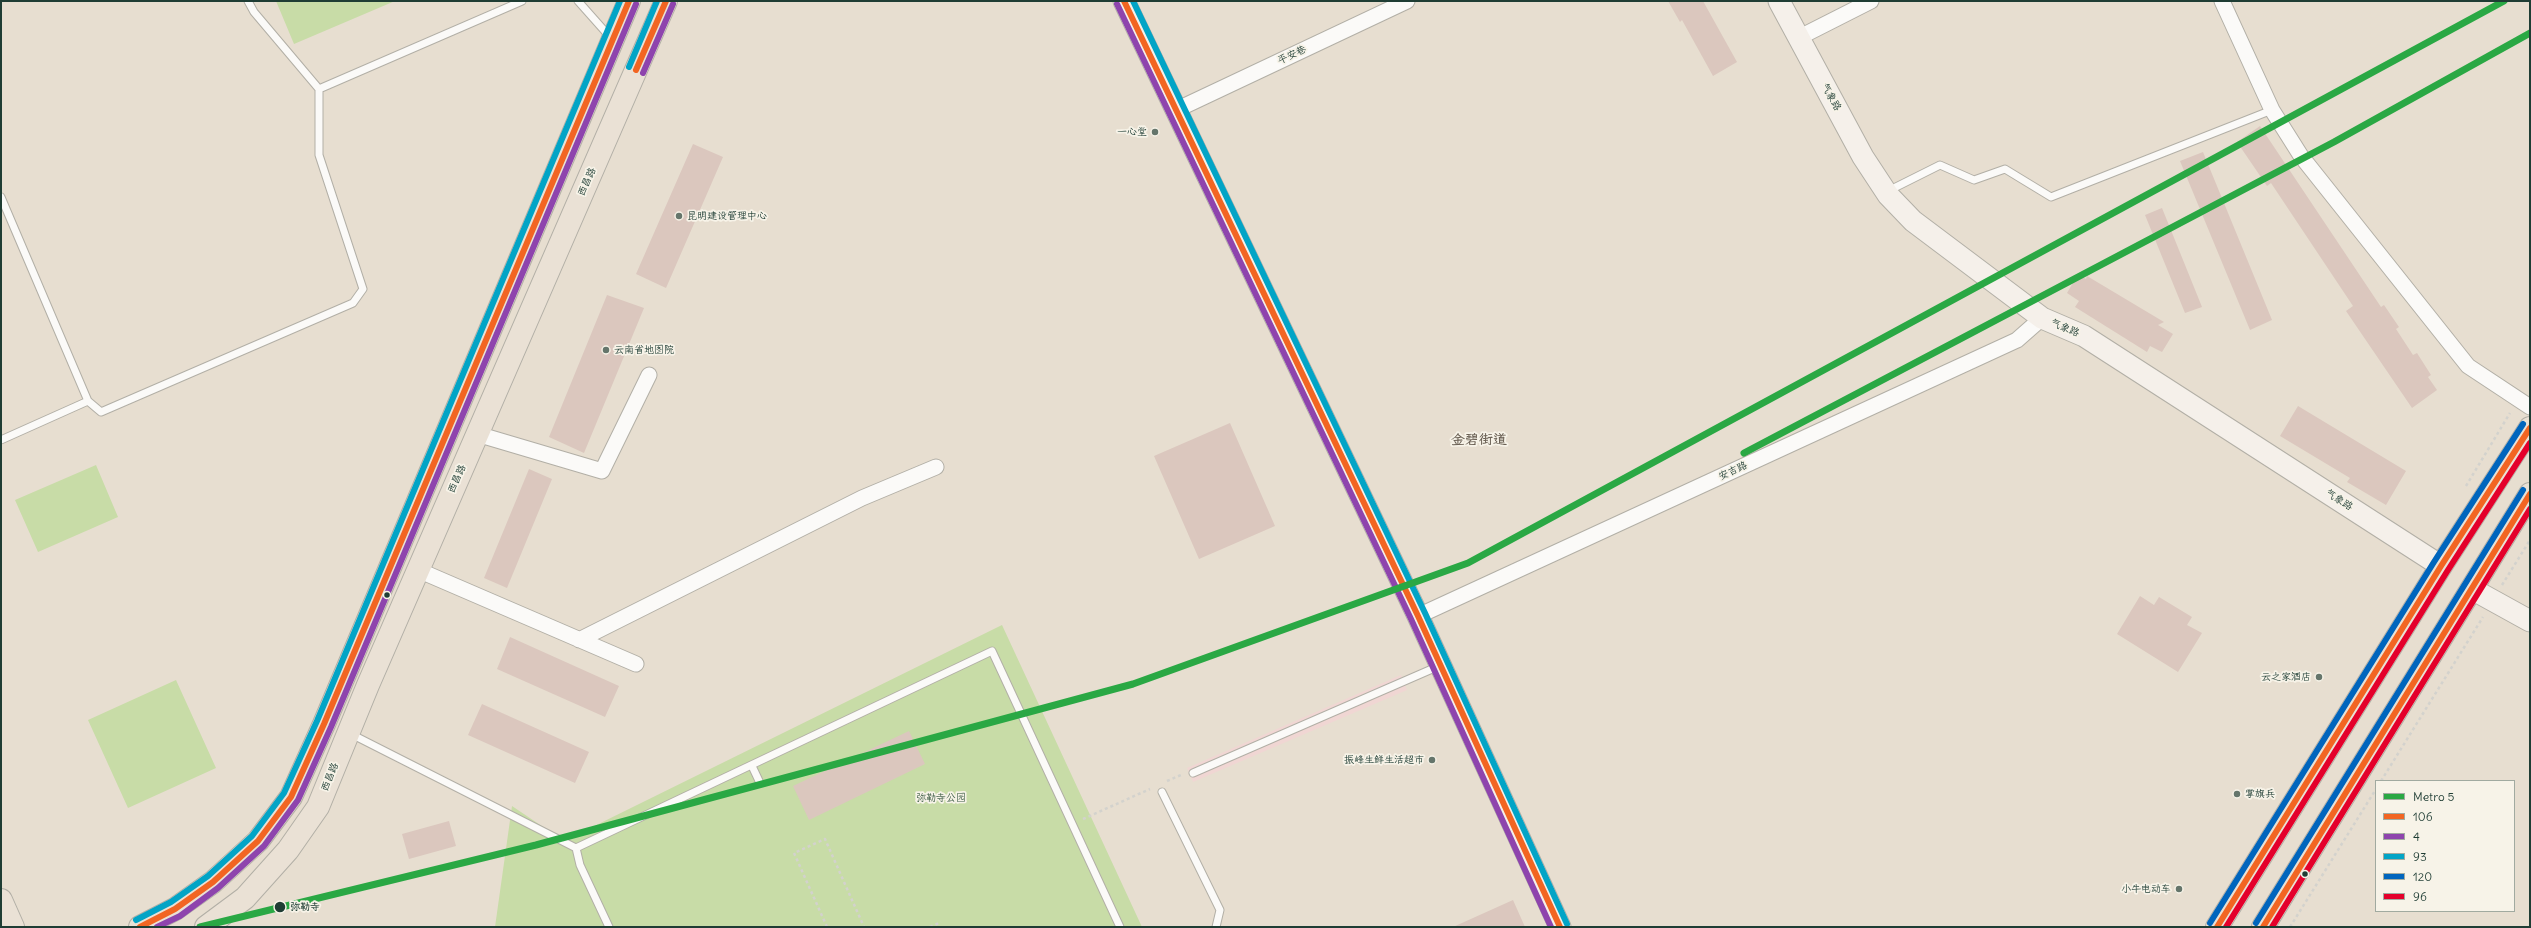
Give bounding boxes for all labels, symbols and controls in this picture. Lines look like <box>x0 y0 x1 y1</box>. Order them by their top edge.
street label: 平安巷 <box>1276 43 1308 67</box>
street label: 气象路 <box>1818 81 1844 113</box>
place label: 一心堂 <box>1117 126 1147 138</box>
marker: 一心堂 <box>1150 127 1160 137</box>
street label: 西昌路 <box>575 166 599 198</box>
place label: 昆明建设管理中心 <box>687 210 767 222</box>
marker: 昆明建设管理中心 <box>674 211 684 221</box>
street label: 气象路 <box>2049 317 2081 339</box>
place label: 云南省地图院 <box>614 344 674 356</box>
marker: 云南省地图院 <box>601 345 611 355</box>
district label: 金碧街道 <box>1451 432 1507 448</box>
street label: 安吉路 <box>1717 459 1749 483</box>
street label: 西昌路 <box>445 463 469 495</box>
street label: 气象路 <box>2323 487 2355 513</box>
unlabelled marker <box>382 590 392 600</box>
place label: 云之家酒店 <box>2261 671 2311 683</box>
marker: 云之家酒店 <box>2314 672 2324 682</box>
place label: 振峰生鲜生活超市 <box>1344 754 1424 766</box>
marker: 振峰生鲜生活超市 <box>1427 755 1437 765</box>
street label: 西昌路 <box>319 761 341 793</box>
legend <box>2375 780 2515 912</box>
place label: 掌旗兵 <box>2245 788 2275 800</box>
marker: 掌旗兵 <box>2232 789 2242 799</box>
text: Metro 5 <box>2413 789 2454 804</box>
park label: 弥勒寺公园 <box>916 792 966 804</box>
text: 106 <box>2413 809 2433 824</box>
text: 4 <box>2413 829 2420 844</box>
text: 93 <box>2413 849 2427 864</box>
unlabelled marker <box>2300 869 2310 879</box>
text: 120 <box>2413 869 2432 884</box>
place label: 小牛电动车 <box>2121 883 2171 895</box>
marker: 小牛电动车 <box>2174 884 2184 894</box>
text: 96 <box>2413 889 2427 904</box>
marker: 弥勒寺 <box>273 900 287 914</box>
place label: 弥勒寺 <box>290 901 320 913</box>

